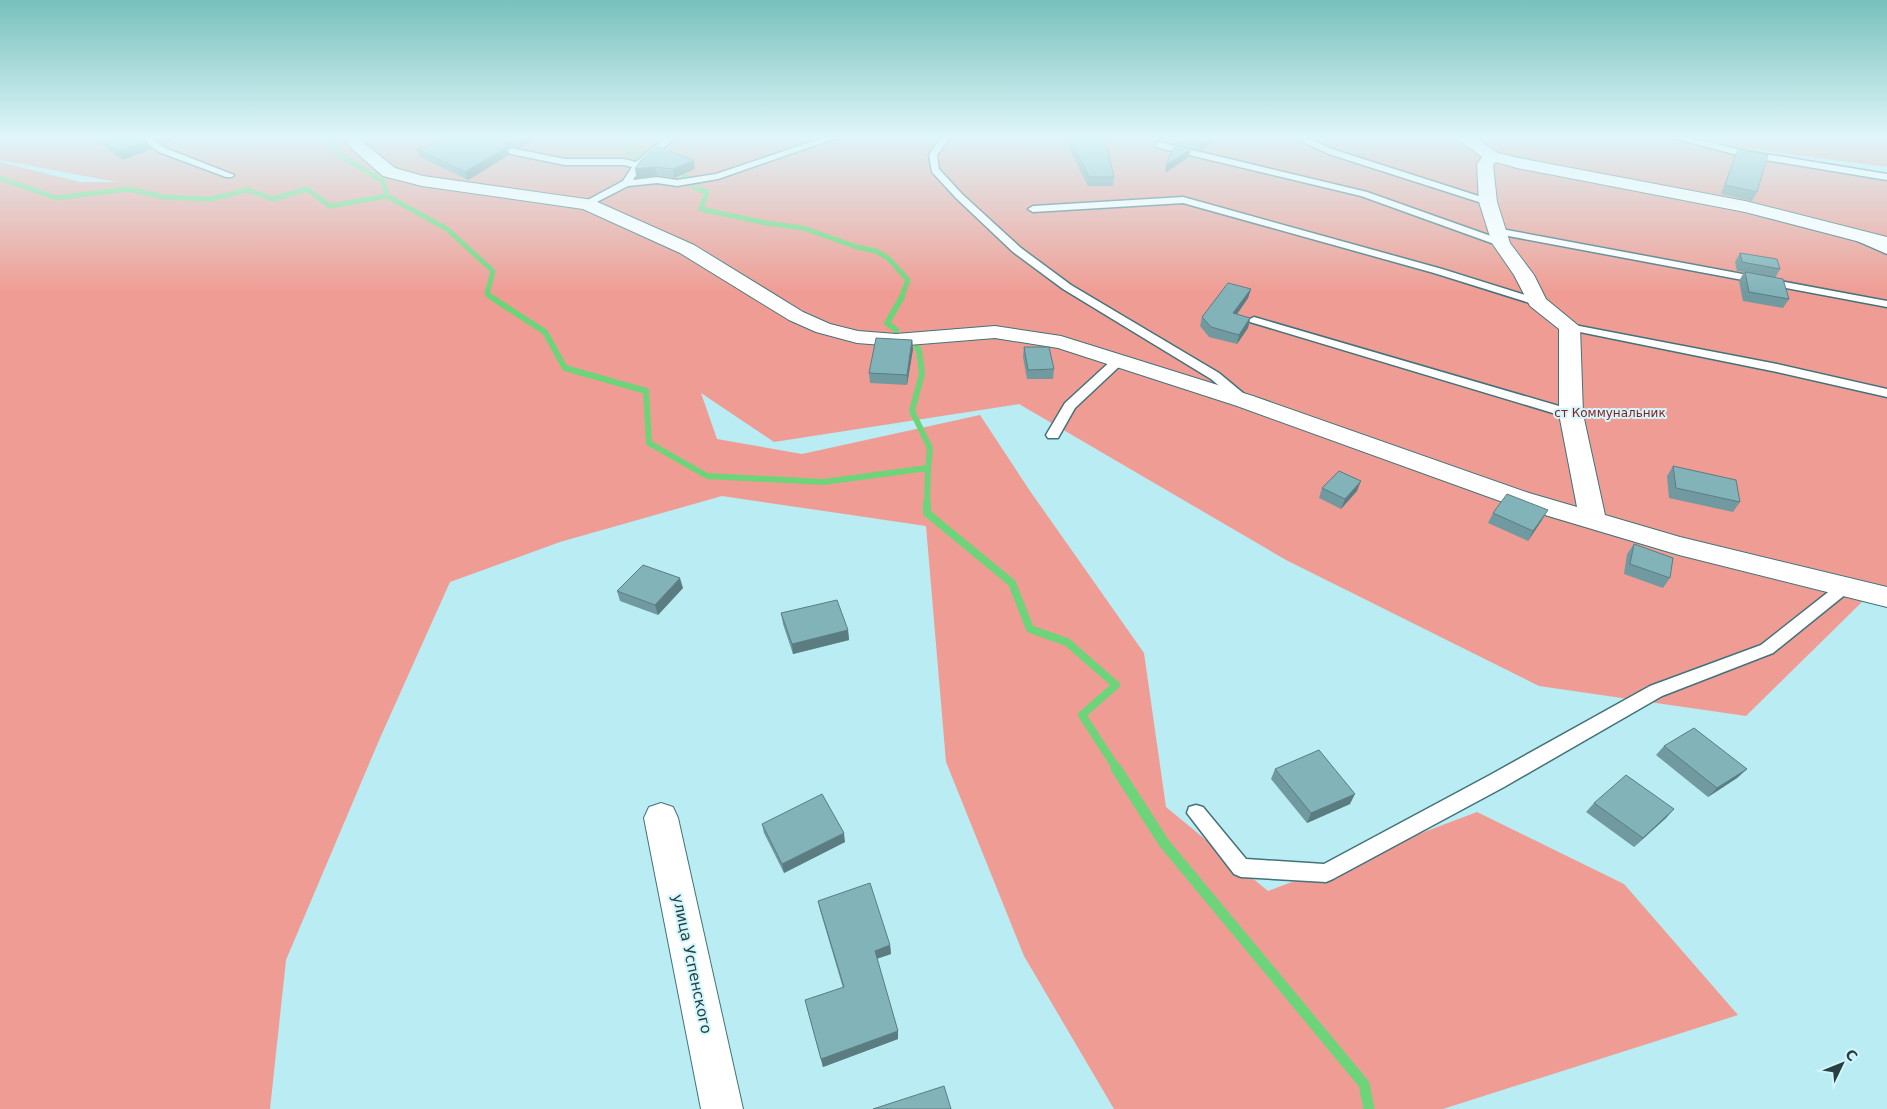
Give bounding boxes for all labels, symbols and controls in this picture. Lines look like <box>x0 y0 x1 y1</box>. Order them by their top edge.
park label: ст Коммунальник <box>1554 406 1666 420</box>
street label: улица Успенского <box>668 893 716 1035</box>
north arrow <box>1817 1039 1867 1089</box>
text: С <box>1842 1046 1861 1064</box>

